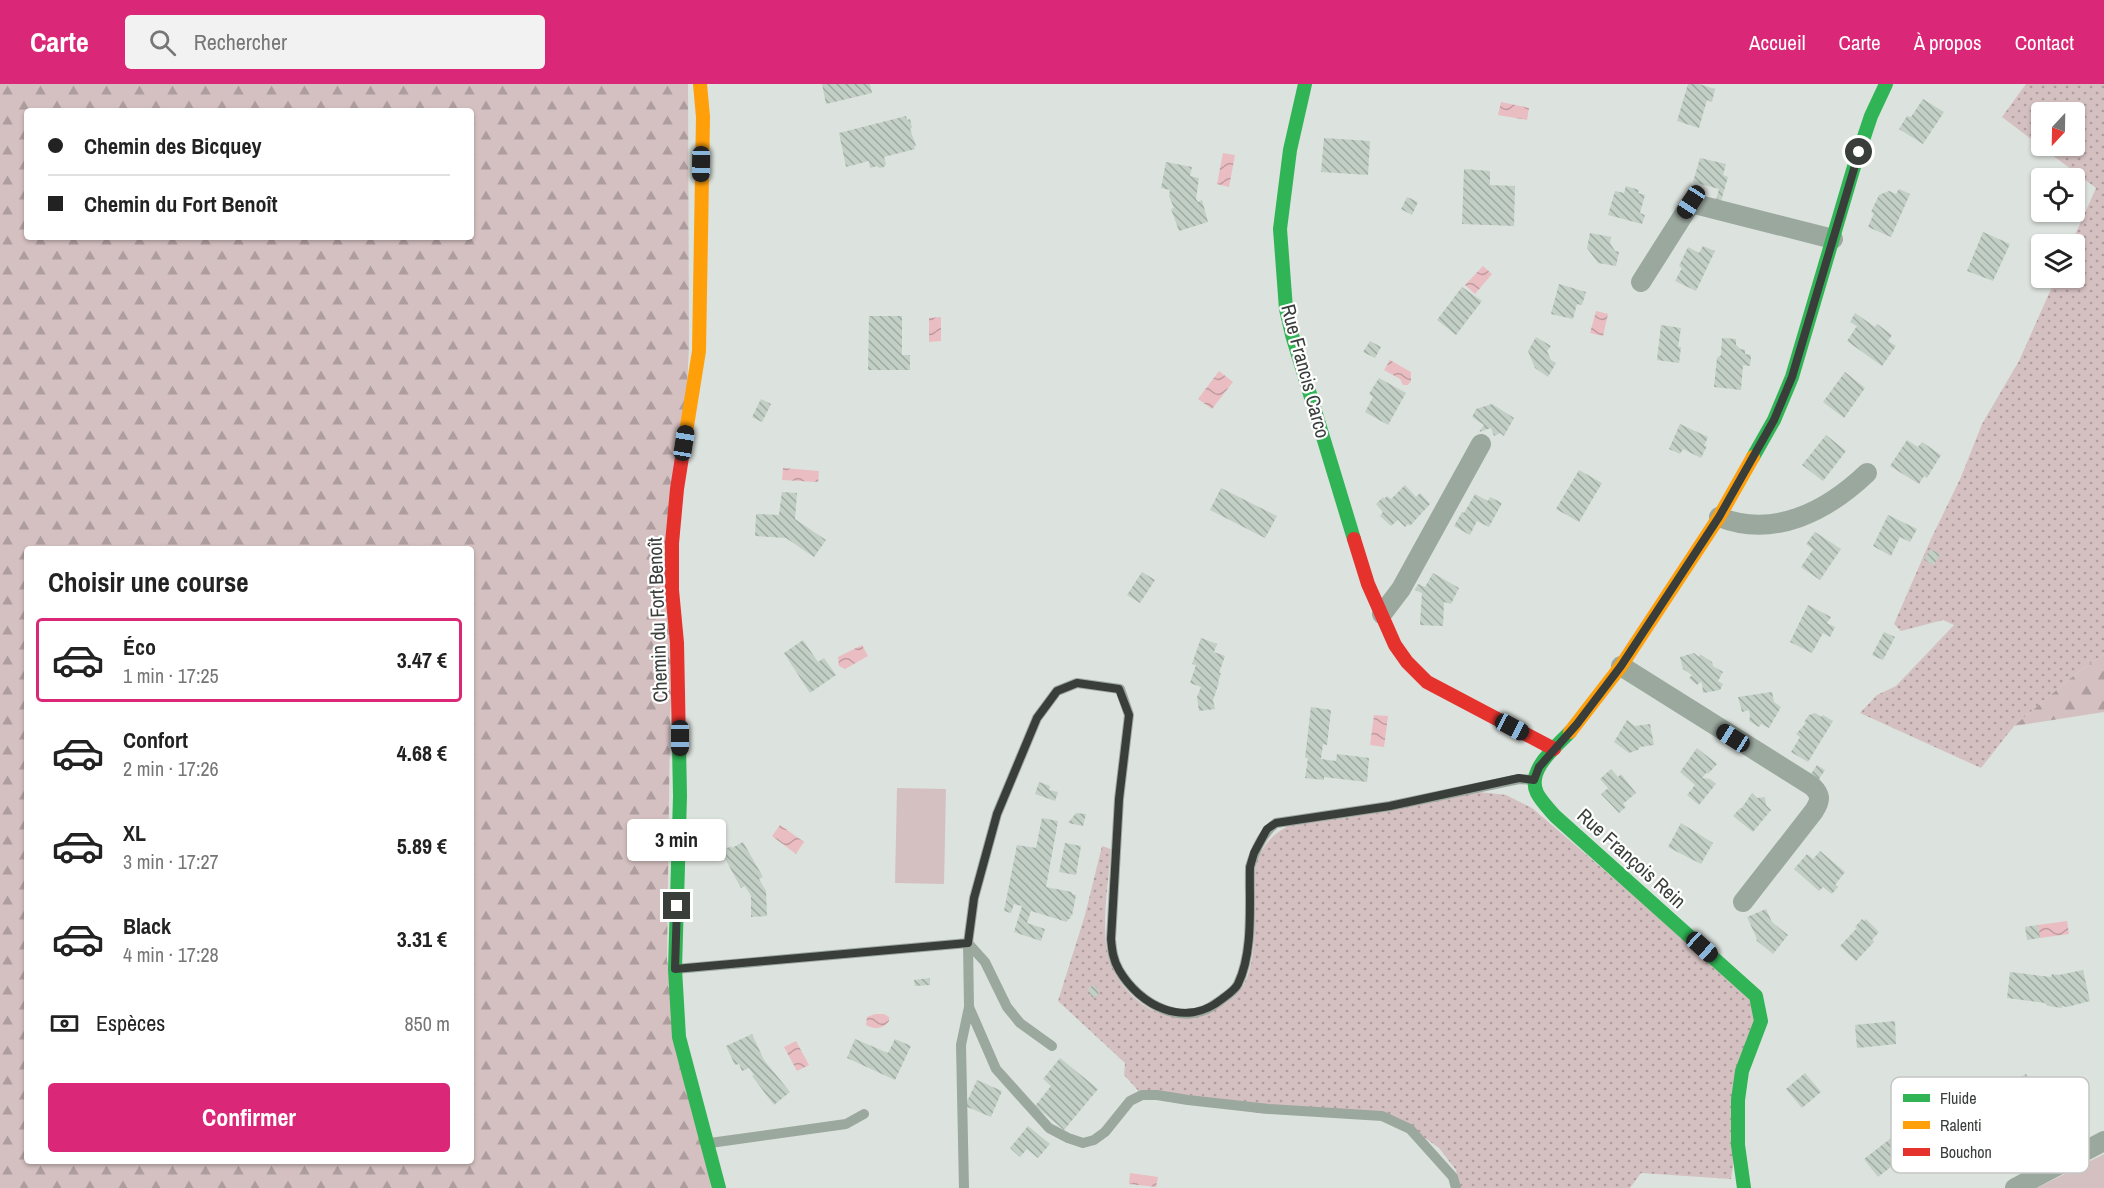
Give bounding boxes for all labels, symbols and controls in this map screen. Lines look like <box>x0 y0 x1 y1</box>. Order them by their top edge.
search box <box>125 15 545 69</box>
text: Carte <box>30 23 89 61</box>
icon: search <box>146 26 179 59</box>
text: Rechercher <box>194 27 287 57</box>
text: Accueil <box>1749 28 1806 57</box>
text: Carte <box>1839 28 1881 57</box>
text: À propos <box>1914 28 1982 57</box>
text: Contact <box>2015 28 2074 57</box>
north arrow <box>2031 102 2085 156</box>
map controls <box>2031 102 2085 288</box>
text: Chemin des Bicquey <box>84 131 261 161</box>
route start <box>1845 138 1872 165</box>
car <box>692 146 710 182</box>
button: locate <box>2031 168 2085 222</box>
car <box>1674 182 1708 222</box>
text: Chemin du Fort Benoît <box>84 189 278 219</box>
button: layers <box>2031 234 2085 288</box>
street label: Rue Francis Carco <box>1275 301 1337 441</box>
car <box>672 424 696 462</box>
street label: Chemin du Fort Benoît <box>641 537 673 703</box>
text: Choisir une course <box>48 564 249 600</box>
text: Éco <box>123 632 156 662</box>
icon: car <box>51 633 105 687</box>
text: 3.47 € <box>397 645 447 675</box>
text: 1 min · 17:25 <box>123 662 219 689</box>
car <box>1492 711 1532 743</box>
car <box>671 720 689 756</box>
car <box>1713 721 1753 755</box>
text: Confort <box>123 725 188 755</box>
icon: car <box>51 726 105 780</box>
text: 4.68 € <box>397 738 447 768</box>
text: 2 min · 17:26 <box>123 755 219 782</box>
street label: Rue François Rein <box>1572 802 1692 914</box>
text: XL <box>123 818 146 848</box>
icon: car <box>51 819 105 873</box>
callout: 3 min <box>628 819 726 861</box>
text: 3 min <box>655 826 698 853</box>
text: 5.89 € <box>397 831 447 861</box>
text: 3 min · 17:27 <box>123 848 219 875</box>
route end <box>663 892 690 919</box>
text: Black <box>123 911 171 941</box>
icon: car <box>51 912 105 966</box>
text: 3.31 € <box>397 924 447 954</box>
car <box>1683 928 1721 966</box>
text: 4 min · 17:28 <box>123 941 219 968</box>
icon: cash <box>48 1007 81 1040</box>
text: Espèces <box>96 1008 165 1038</box>
text: 850 m <box>404 1010 450 1037</box>
legend <box>1891 1077 2089 1173</box>
button: Confirmer <box>48 1083 450 1152</box>
text: Fluide <box>1940 1087 1976 1109</box>
text: Ralenti <box>1940 1114 1982 1136</box>
text: Bouchon <box>1940 1141 1992 1163</box>

